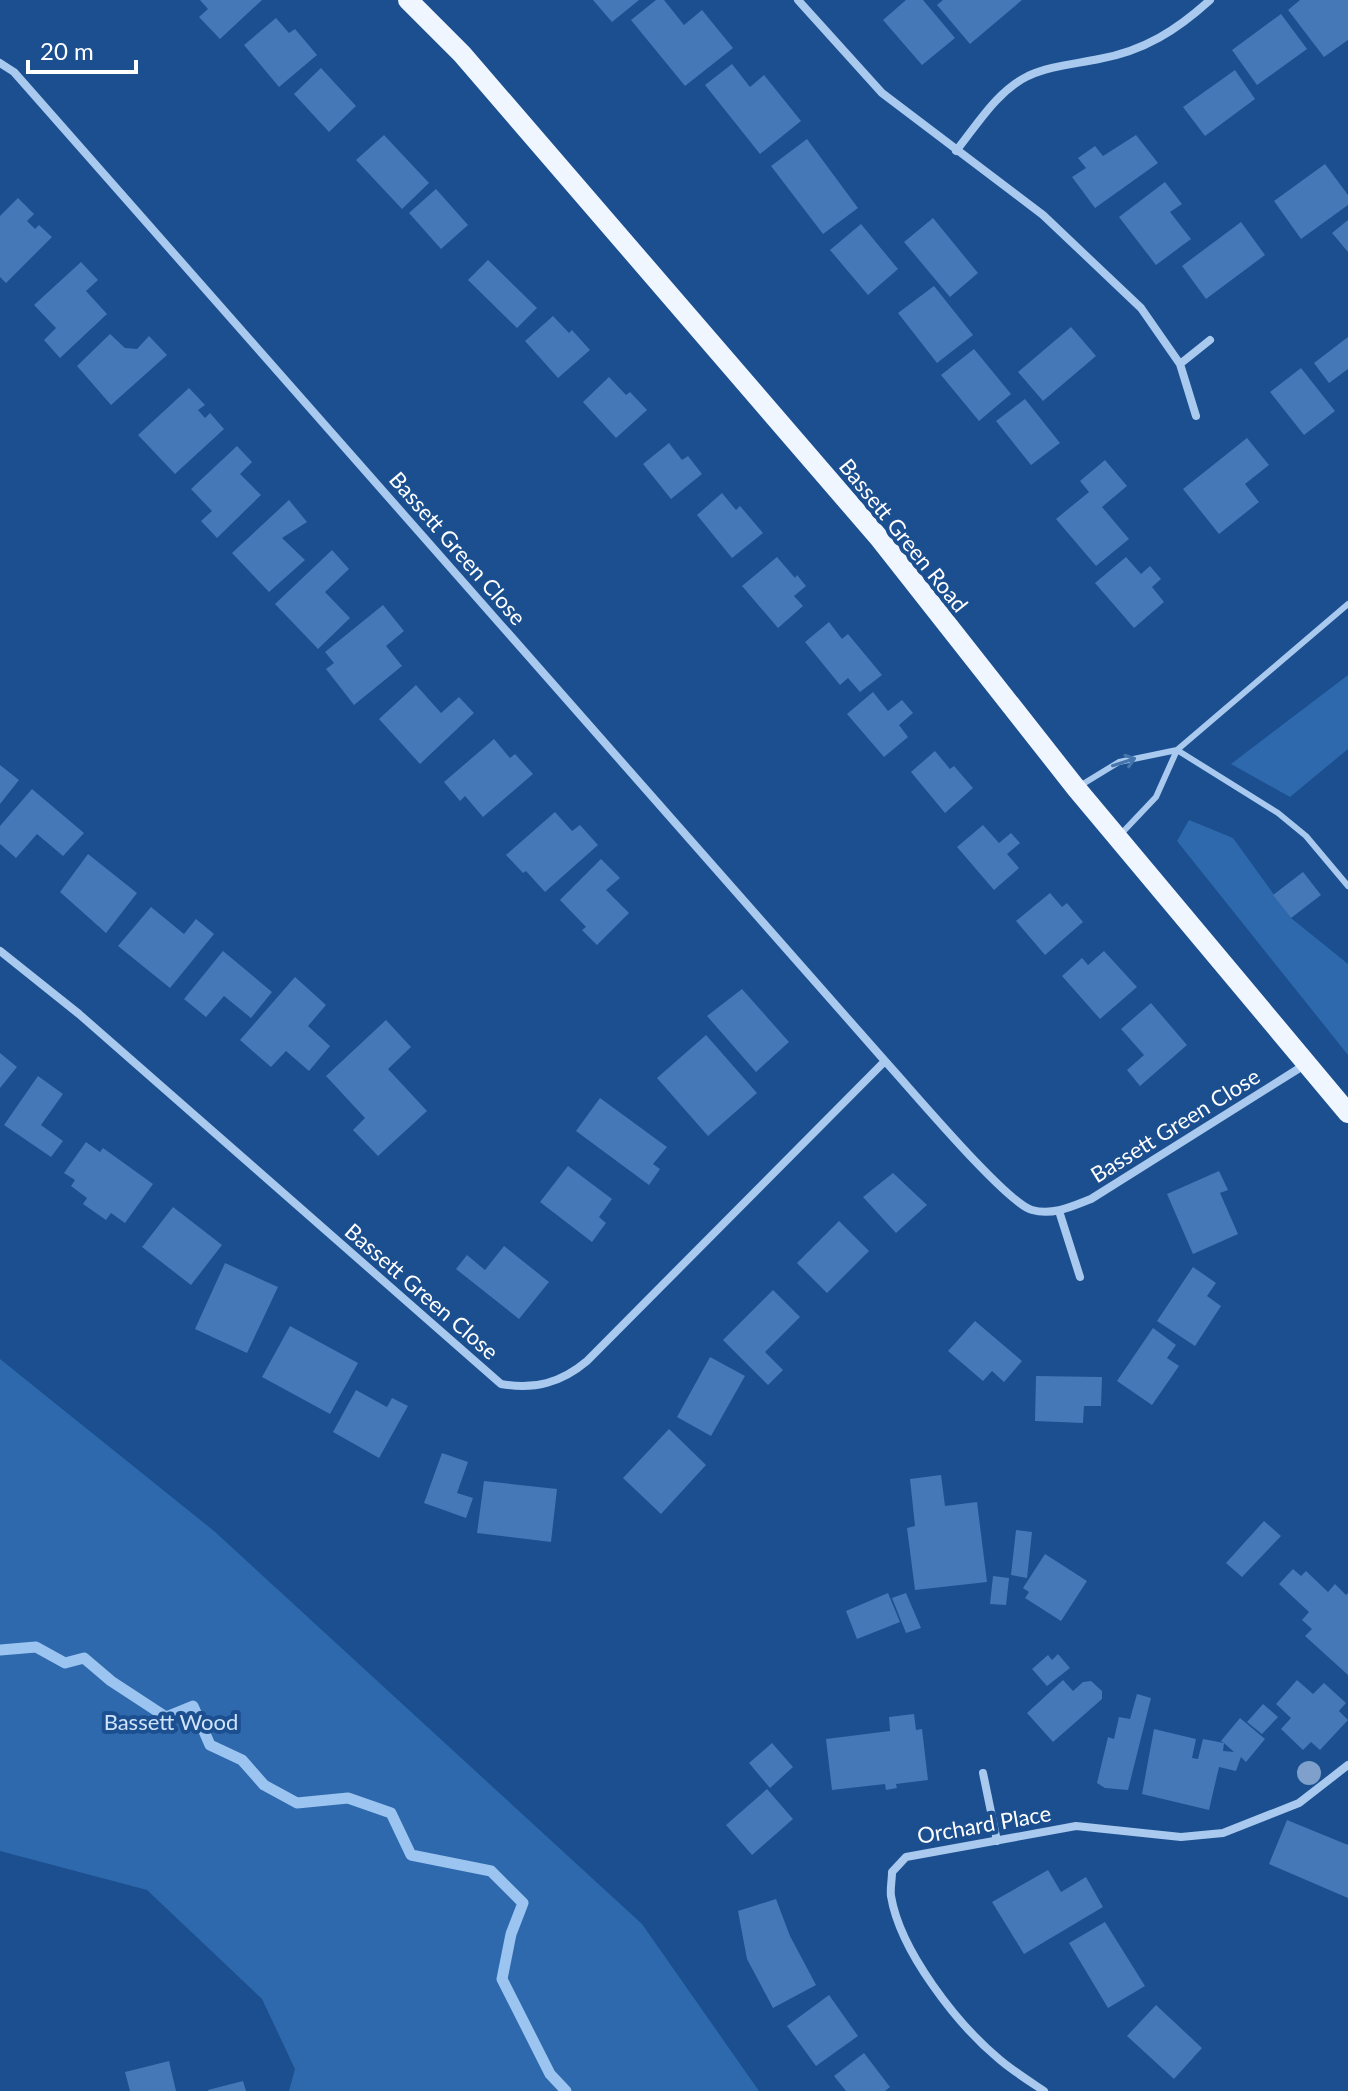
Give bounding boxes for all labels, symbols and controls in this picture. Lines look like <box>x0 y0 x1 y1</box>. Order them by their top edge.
scale bar <box>28 24 136 74</box>
text: 20 m <box>40 36 94 65</box>
street label: Bassett Green Road <box>834 453 974 617</box>
street label: Bassett Green Close <box>384 466 532 630</box>
one-way arrow <box>1111 754 1136 769</box>
street label: Bassett Green Close <box>1085 1062 1265 1188</box>
street label: Bassett Green Close <box>340 1217 504 1365</box>
park label: Bassett Wood <box>104 1708 238 1735</box>
street label: Orchard Place <box>915 1799 1053 1849</box>

